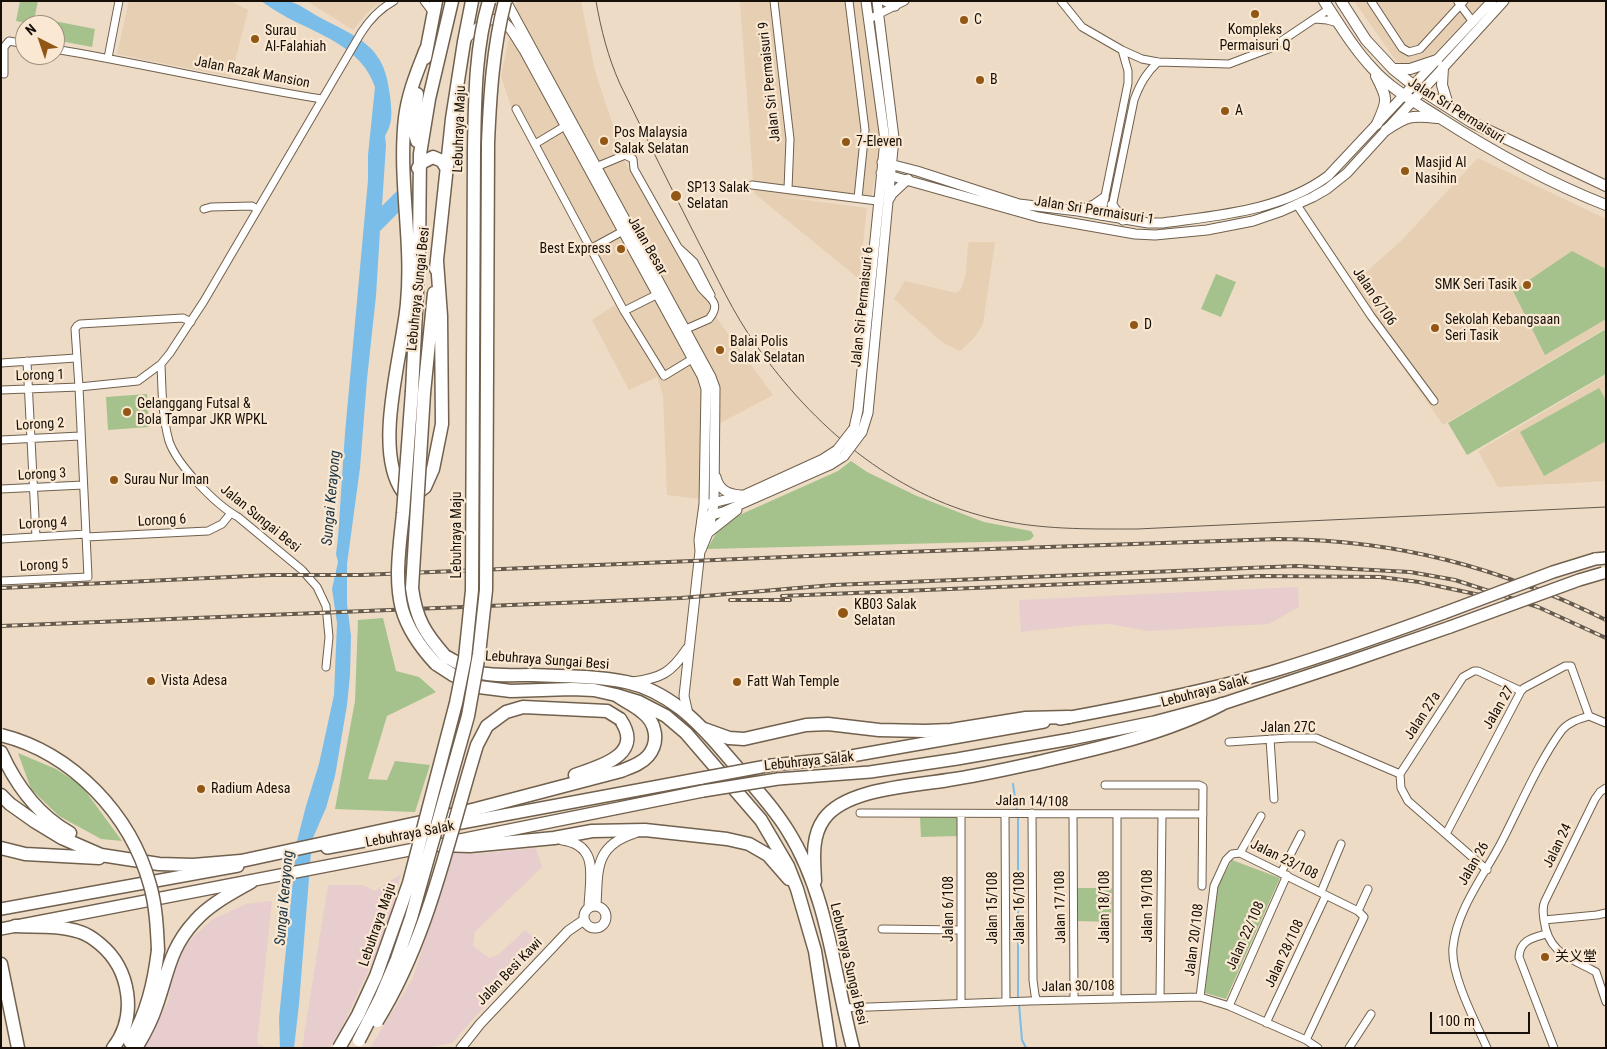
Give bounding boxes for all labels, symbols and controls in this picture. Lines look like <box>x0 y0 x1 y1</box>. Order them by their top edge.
marker: Kompleks Permaisuri Q <box>1249 8 1261 20</box>
place label: C <box>974 12 982 28</box>
marker: C <box>958 14 970 26</box>
north arrow <box>15 15 65 65</box>
text: N <box>22 21 39 38</box>
street label: Jalan Sri Permaisuri 9 <box>755 21 785 143</box>
place label: Kompleks Permaisuri Q <box>1219 22 1291 54</box>
place label: Surau Al-Falahiah <box>265 23 326 56</box>
marker: Surau Al-Falahiah <box>249 33 261 45</box>
street label: Jalan Razak Mansion <box>193 54 311 92</box>
place label: B <box>990 72 998 88</box>
marker: B <box>974 74 986 86</box>
street label: Jalan Sri Permaisuri <box>1405 74 1507 148</box>
street label: Lebuhraya Maju <box>450 85 470 173</box>
place label: A <box>1235 103 1243 119</box>
marker: A <box>1219 105 1231 117</box>
place label: Pos Malaysia Salak Selatan <box>614 125 689 158</box>
place label: 7-Eleven <box>856 134 902 150</box>
marker: Pos Malaysia Salak Selatan <box>598 135 610 147</box>
marker: 7-Eleven <box>840 136 852 148</box>
place label: Masjid Al Nasihin <box>1415 155 1466 188</box>
marker: Masjid Al Nasihin <box>1399 165 1411 177</box>
place label: SP13 Salak Selatan <box>687 180 749 212</box>
marker: SP13 Salak Selatan <box>669 189 683 203</box>
street label: Jalan Sri Permaisuri 1 <box>1033 193 1155 229</box>
street label: Jalan Besar <box>623 214 671 278</box>
street label: Lebuhraya Sungai Besi <box>404 226 434 352</box>
place label: Best Express <box>540 241 611 257</box>
marker: Best Express <box>615 243 627 255</box>
street label: Jalan Sri Permaisuri 6 <box>848 246 878 368</box>
street label: Jalan 6/106 <box>1349 265 1399 329</box>
place label: SMK Seri Tasik <box>1435 277 1517 293</box>
marker: SMK Seri Tasik <box>1521 279 1533 291</box>
place label: Sekolah Kebangsaan Seri Tasik <box>1445 312 1560 344</box>
place label: D <box>1144 317 1152 333</box>
marker: D <box>1128 319 1140 331</box>
marker: Sekolah Kebangsaan Seri Tasik <box>1429 322 1441 334</box>
place label: Balai Polis Salak Selatan <box>730 334 805 367</box>
marker: Balai Polis Salak Selatan <box>714 344 726 356</box>
street label: Lorong 1 <box>15 367 65 385</box>
place label: Gelanggang Futsal & Bola Tampar JKR WPKL <box>137 396 267 428</box>
marker: Gelanggang Futsal & Bola Tampar JKR WPKL <box>121 406 133 418</box>
street label: Lorong 2 <box>15 415 65 435</box>
water label: Sungai Kerayong <box>319 450 345 546</box>
street label: Lorong 3 <box>17 465 67 485</box>
place label: Surau Nur Iman <box>124 472 209 488</box>
marker: Surau Nur Iman <box>108 474 120 486</box>
street label: Jalan Sungai Besi <box>217 482 303 556</box>
street label: Lebuhraya Maju <box>449 491 465 579</box>
street label: Lorong 6 <box>137 511 187 531</box>
street label: Lorong 4 <box>18 514 68 534</box>
street label: Lorong 5 <box>19 556 69 576</box>
place label: KB03 Salak Selatan <box>854 597 917 630</box>
marker: KB03 Salak Selatan <box>836 606 850 620</box>
street label: Lebuhraya Sungai Besi <box>484 648 610 674</box>
street label: Lebuhraya Salak <box>1159 672 1251 712</box>
place label: Vista Adesa <box>161 673 227 689</box>
place label: Fatt Wah Temple <box>747 674 839 690</box>
marker: Vista Adesa <box>145 675 157 687</box>
marker: Fatt Wah Temple <box>731 676 743 688</box>
street label: Jalan 27 <box>1480 683 1518 733</box>
street label: Jalan 27a <box>1401 689 1445 743</box>
street label: Jalan 27C <box>1260 720 1316 736</box>
street label: Lebuhraya Salak <box>763 749 855 775</box>
place label: Radium Adesa <box>211 781 290 797</box>
marker: Radium Adesa <box>195 783 207 795</box>
street label: Jalan 14/108 <box>995 793 1069 811</box>
street label: Lebuhraya Salak <box>364 818 456 852</box>
street label: Jalan 24 <box>1540 821 1576 871</box>
street label: Jalan 23/108 <box>1247 836 1321 884</box>
street label: Jalan 26 <box>1455 839 1493 889</box>
water label: Sungai Kerayong <box>272 850 298 946</box>
street label: Jalan 19/108 <box>1140 869 1156 943</box>
street label: Jalan 17/108 <box>1052 870 1070 944</box>
street label: Jalan 18/108 <box>1097 870 1113 944</box>
street label: Jalan 15/108 <box>985 871 1001 945</box>
street label: Jalan 16/108 <box>1012 871 1028 945</box>
street label: Jalan 6/108 <box>941 876 957 942</box>
street label: Lebuhraya Maju <box>356 881 400 969</box>
street label: Jalan 22/108 <box>1223 899 1269 973</box>
street label: Lebuhraya Sungai Besi <box>826 901 870 1027</box>
street label: Jalan 20/108 <box>1182 903 1208 977</box>
street label: Jalan 28/108 <box>1262 917 1308 991</box>
street label: Jalan Besi Kawi <box>474 935 546 1009</box>
place label: 关义堂 <box>1555 949 1597 965</box>
marker: 关义堂 <box>1539 951 1551 963</box>
street label: Jalan 30/108 <box>1041 978 1115 996</box>
scale bar <box>1432 1002 1532 1034</box>
text: 100 m <box>1438 1012 1475 1030</box>

